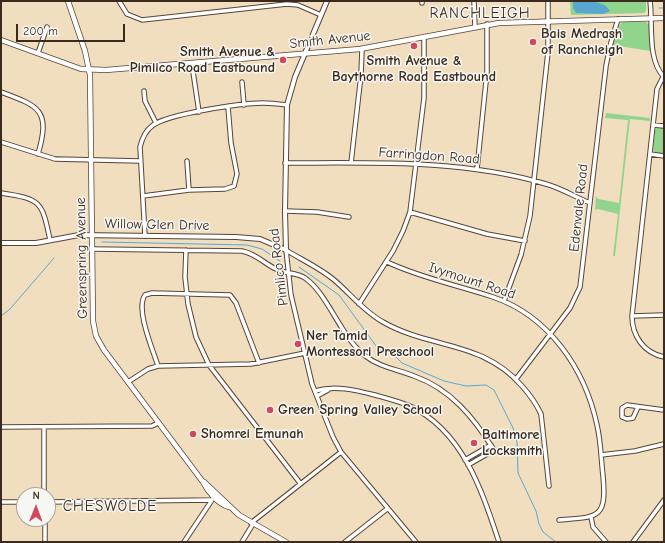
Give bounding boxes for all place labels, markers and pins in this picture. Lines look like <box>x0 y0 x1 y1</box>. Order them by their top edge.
place label: Bais Medrash of Ranchleigh <box>541 26 623 58</box>
marker: Bais Medrash of Ranchleigh <box>528 37 538 47</box>
marker: Smith Avenue & Baythorne Road Eastbound <box>409 41 419 51</box>
place label: Smith Avenue & Pimlico Road Eastbound <box>130 44 275 76</box>
place label: Smith Avenue & Baythorne Road Eastbound <box>332 53 496 86</box>
marker: Smith Avenue & Pimlico Road Eastbound <box>278 55 288 65</box>
place label: Ner Tamid Montessori Preschool <box>306 328 434 360</box>
marker: Ner Tamid Montessori Preschool <box>293 339 303 349</box>
place label: Green Spring Valley School <box>278 402 442 418</box>
marker: Green Spring Valley School <box>265 405 275 415</box>
place label: Shomrei Emunah <box>201 426 304 442</box>
place label: Baltimore Locksmith <box>482 427 542 460</box>
marker: Shomrei Emunah <box>188 429 198 439</box>
marker: Baltimore Locksmith <box>469 438 479 448</box>

